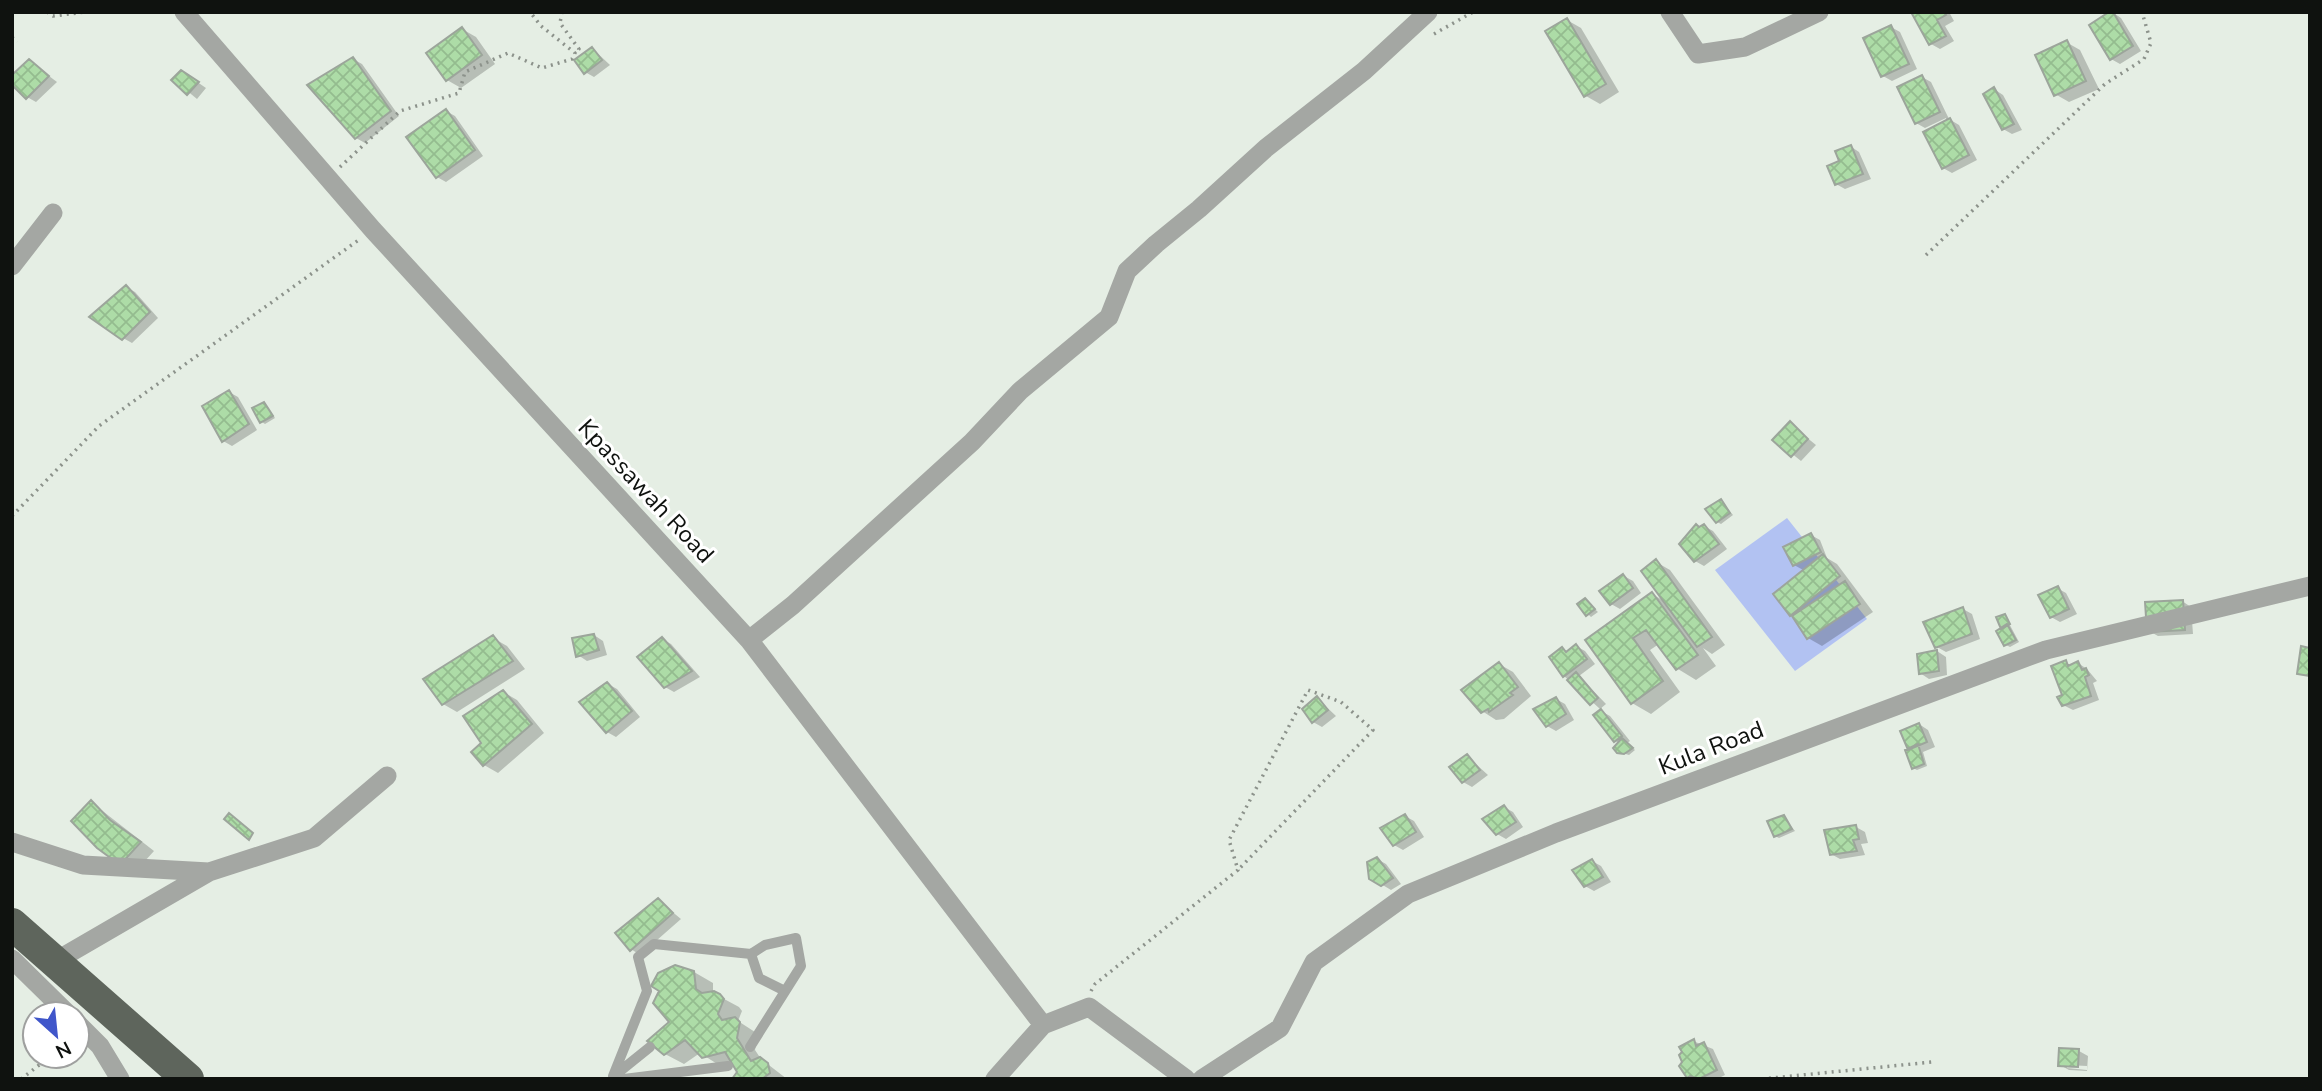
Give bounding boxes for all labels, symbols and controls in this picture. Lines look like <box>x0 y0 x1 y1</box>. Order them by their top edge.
street label: Kpassawah Road <box>571 412 721 570</box>
street label: Kula Road <box>1654 713 1768 783</box>
north arrow <box>21 1000 91 1070</box>
text: N <box>51 1034 76 1064</box>

